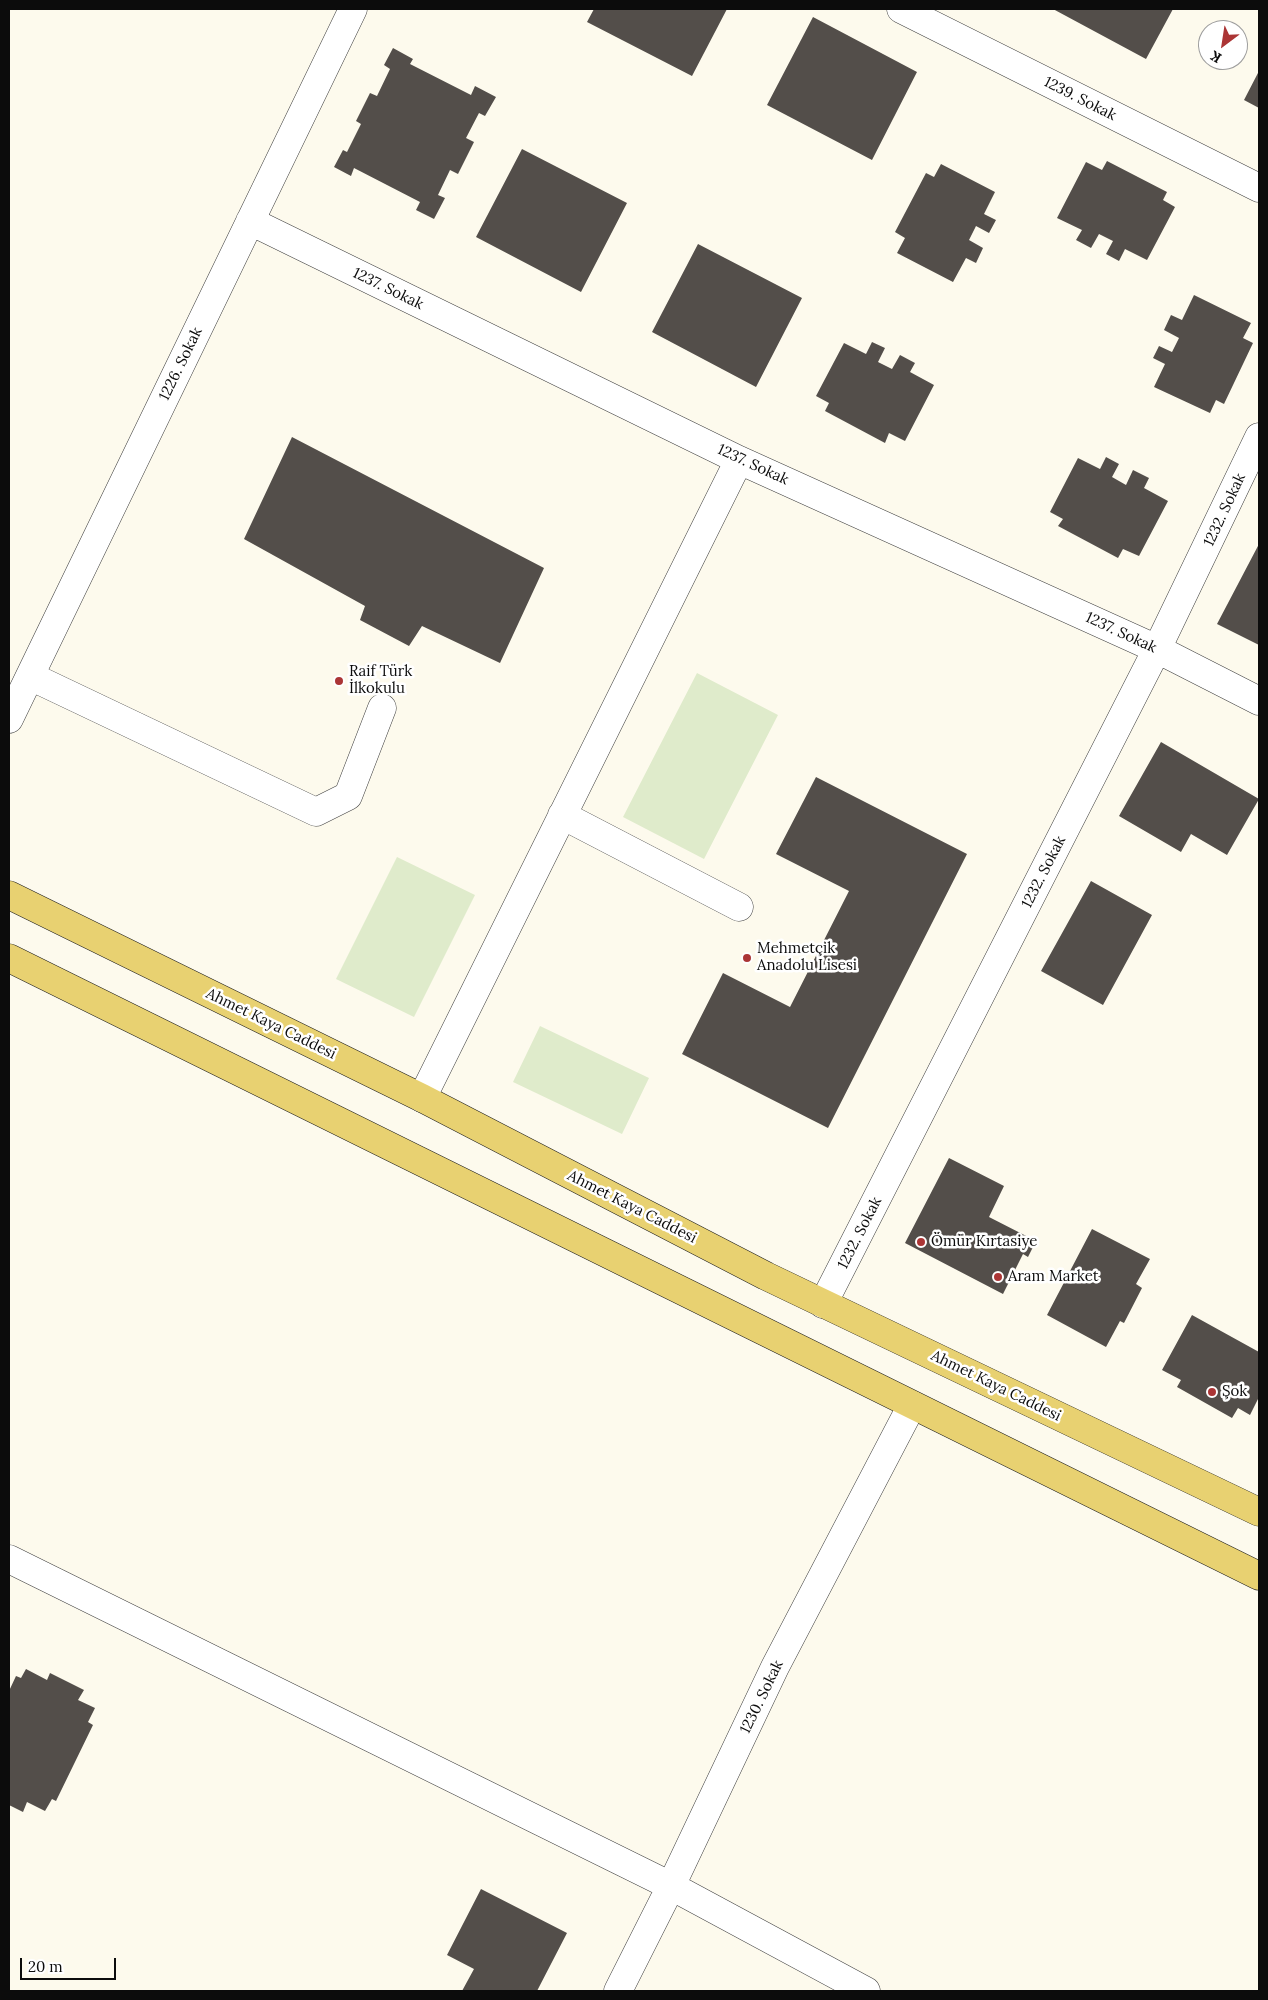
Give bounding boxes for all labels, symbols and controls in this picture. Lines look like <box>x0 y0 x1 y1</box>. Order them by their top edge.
north arrow <box>1198 20 1248 70</box>
text: K <box>1207 47 1225 67</box>
street label: 1239. Sokak <box>1041 73 1119 125</box>
street label: 1237. Sokak <box>350 264 426 314</box>
street label: 1226. Sokak <box>156 325 206 403</box>
street label: 1237. Sokak <box>715 441 791 489</box>
street label: 1232. Sokak <box>1200 471 1250 549</box>
street label: 1237. Sokak <box>1083 609 1159 657</box>
place label: Raif Türk İlkokulu <box>349 663 412 698</box>
marker: Raif Türk İlkokulu <box>333 675 345 687</box>
street label: 1232. Sokak <box>1018 833 1070 911</box>
place label: Mehmetçik Anadolu Lisesi <box>757 940 857 975</box>
marker: Mehmetçik Anadolu Lisesi <box>741 952 753 964</box>
street label: Ahmet Kaya Caddesi <box>203 985 339 1063</box>
street label: Ahmet Kaya Caddesi <box>564 1167 700 1247</box>
street label: 1232. Sokak <box>834 1194 886 1272</box>
place label: Ömür Kırtasiye <box>931 1233 1037 1251</box>
marker: Ömür Kırtasiye <box>915 1236 927 1248</box>
place label: Aram Market <box>1008 1268 1099 1286</box>
marker: Aram Market <box>992 1271 1004 1283</box>
street label: Ahmet Kaya Caddesi <box>928 1347 1064 1425</box>
place label: Şok <box>1222 1383 1247 1401</box>
marker: Şok <box>1206 1386 1218 1398</box>
street label: 1230. Sokak <box>736 1657 788 1737</box>
scale bar <box>22 1948 119 1980</box>
text: 20 m <box>28 1957 63 1976</box>

